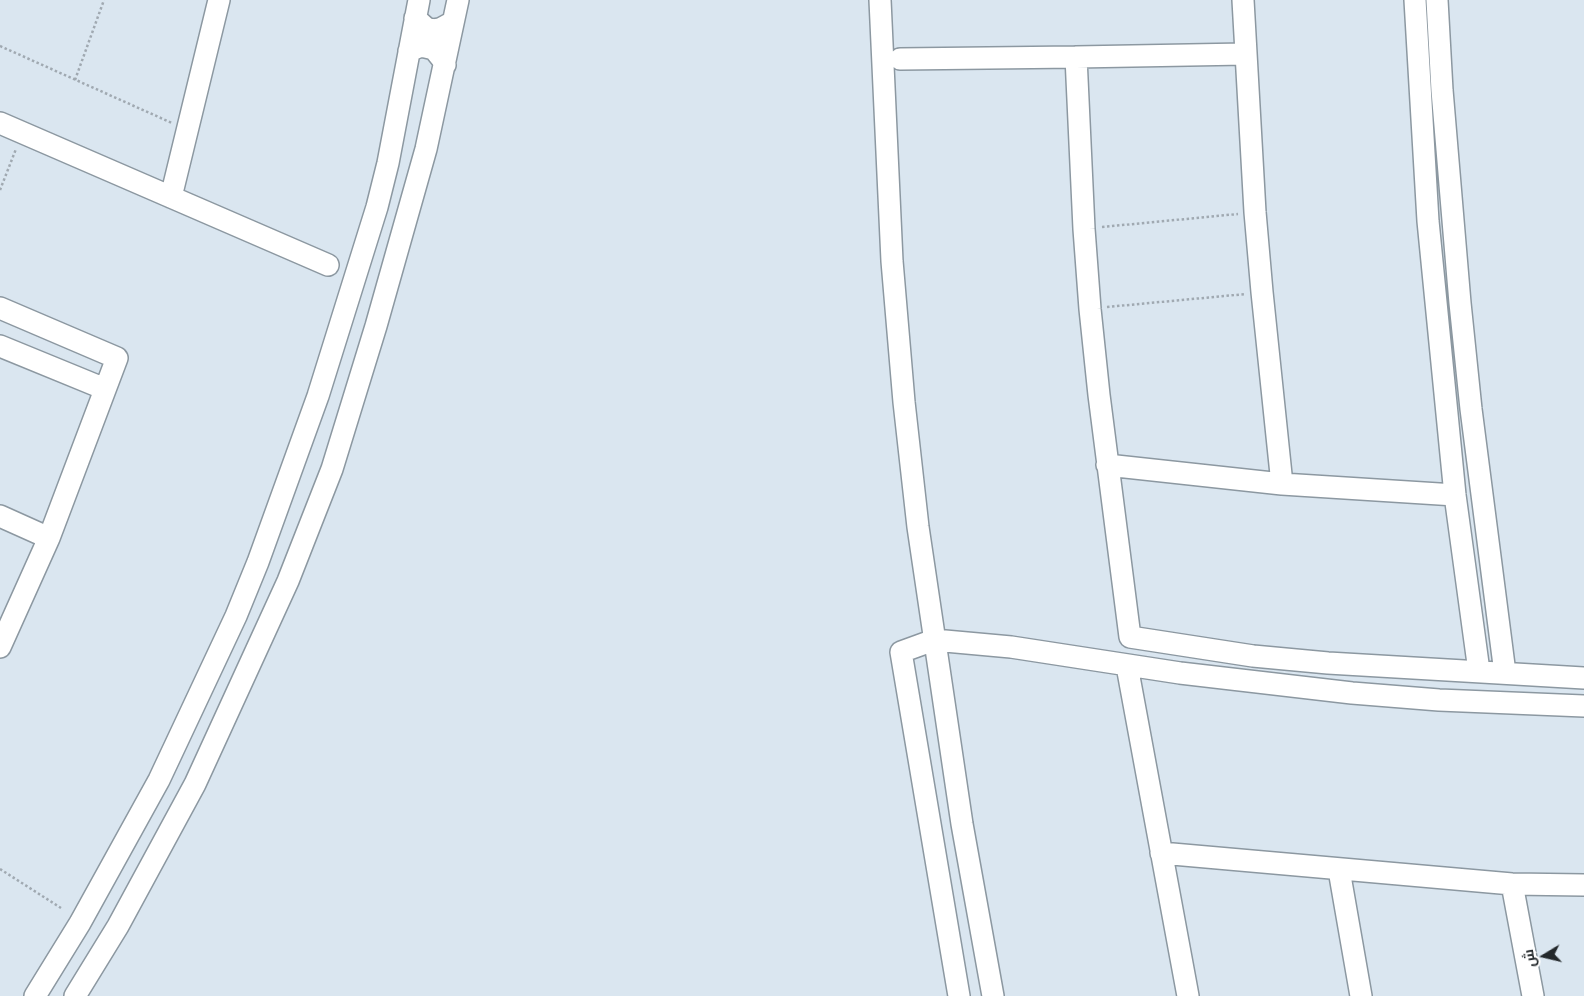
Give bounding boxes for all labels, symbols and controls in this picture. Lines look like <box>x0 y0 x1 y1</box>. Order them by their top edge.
north arrow <box>1519 931 1569 981</box>
text: ش <box>1519 948 1538 969</box>

